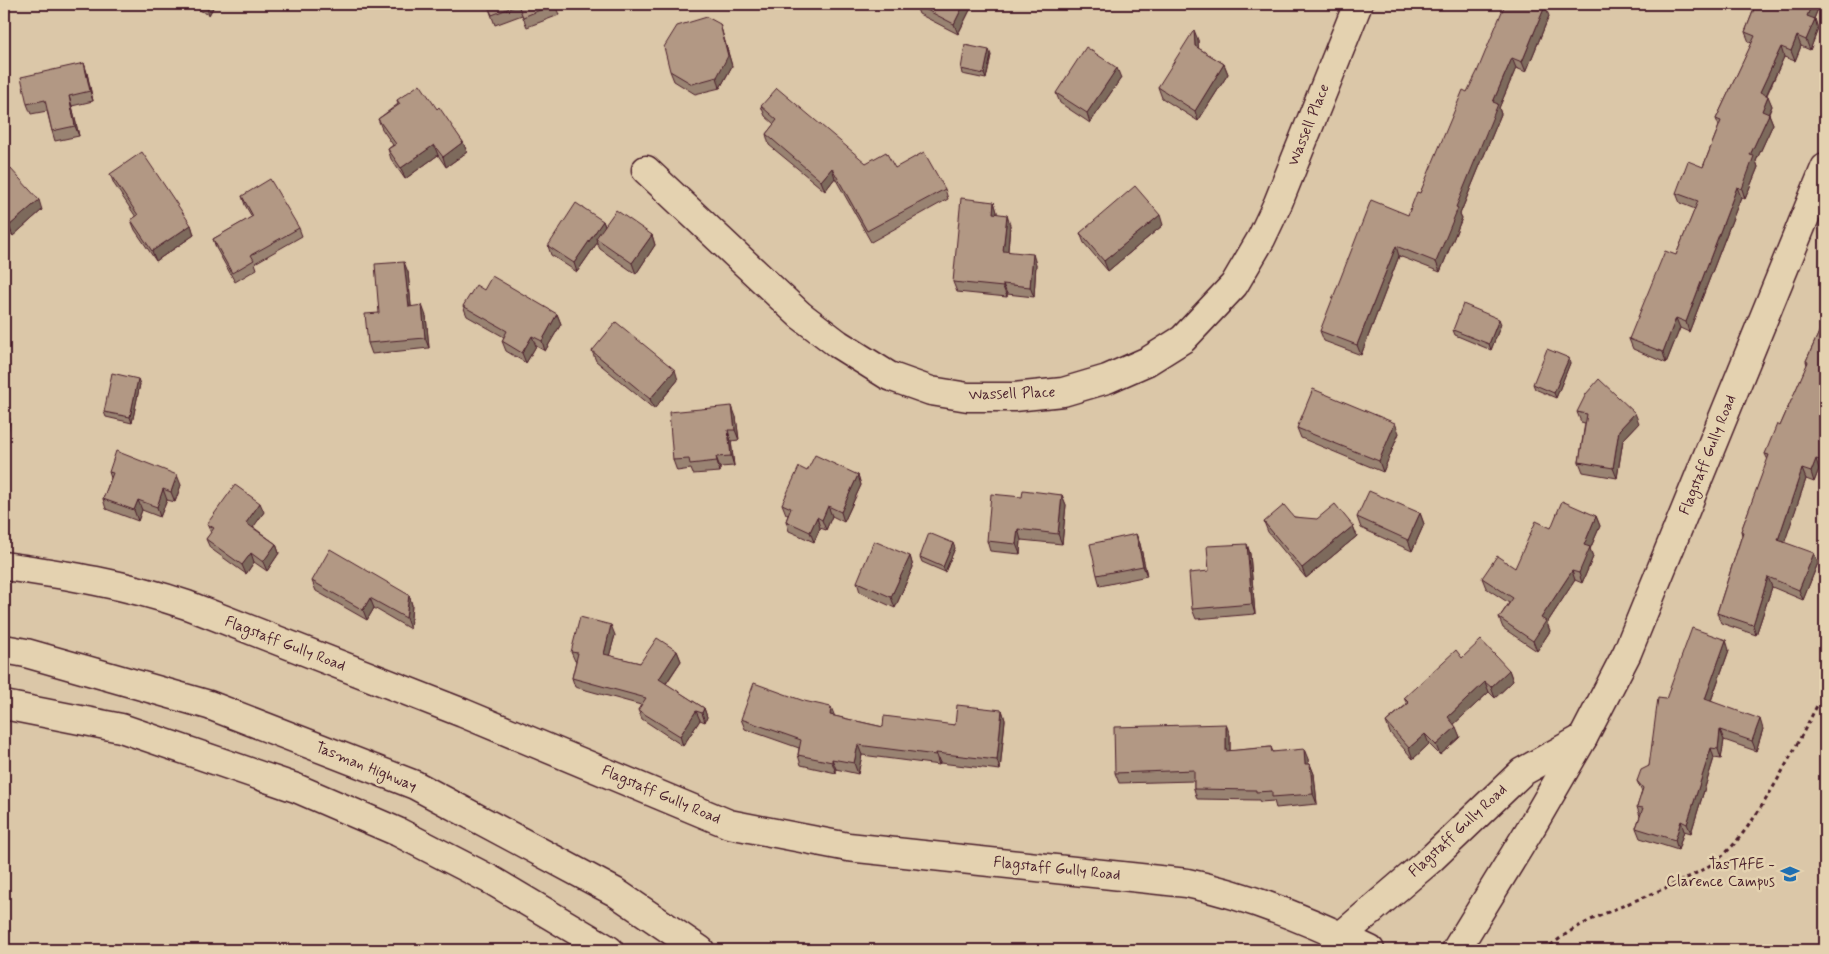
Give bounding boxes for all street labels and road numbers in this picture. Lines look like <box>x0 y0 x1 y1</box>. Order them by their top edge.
street label: Wassell Place <box>1283 81 1335 169</box>
street label: Wassell Place <box>968 382 1056 406</box>
street label: Flagstaff Gully Road <box>1675 392 1742 518</box>
street label: Flagstaff Gully Road <box>221 612 348 677</box>
street label: Tasman Highway <box>312 738 420 797</box>
street label: Flagstaff Gully Road <box>598 761 724 830</box>
street label: Flagstaff Gully Road <box>1404 780 1512 883</box>
street label: Flagstaff Gully Road <box>992 852 1122 887</box>

